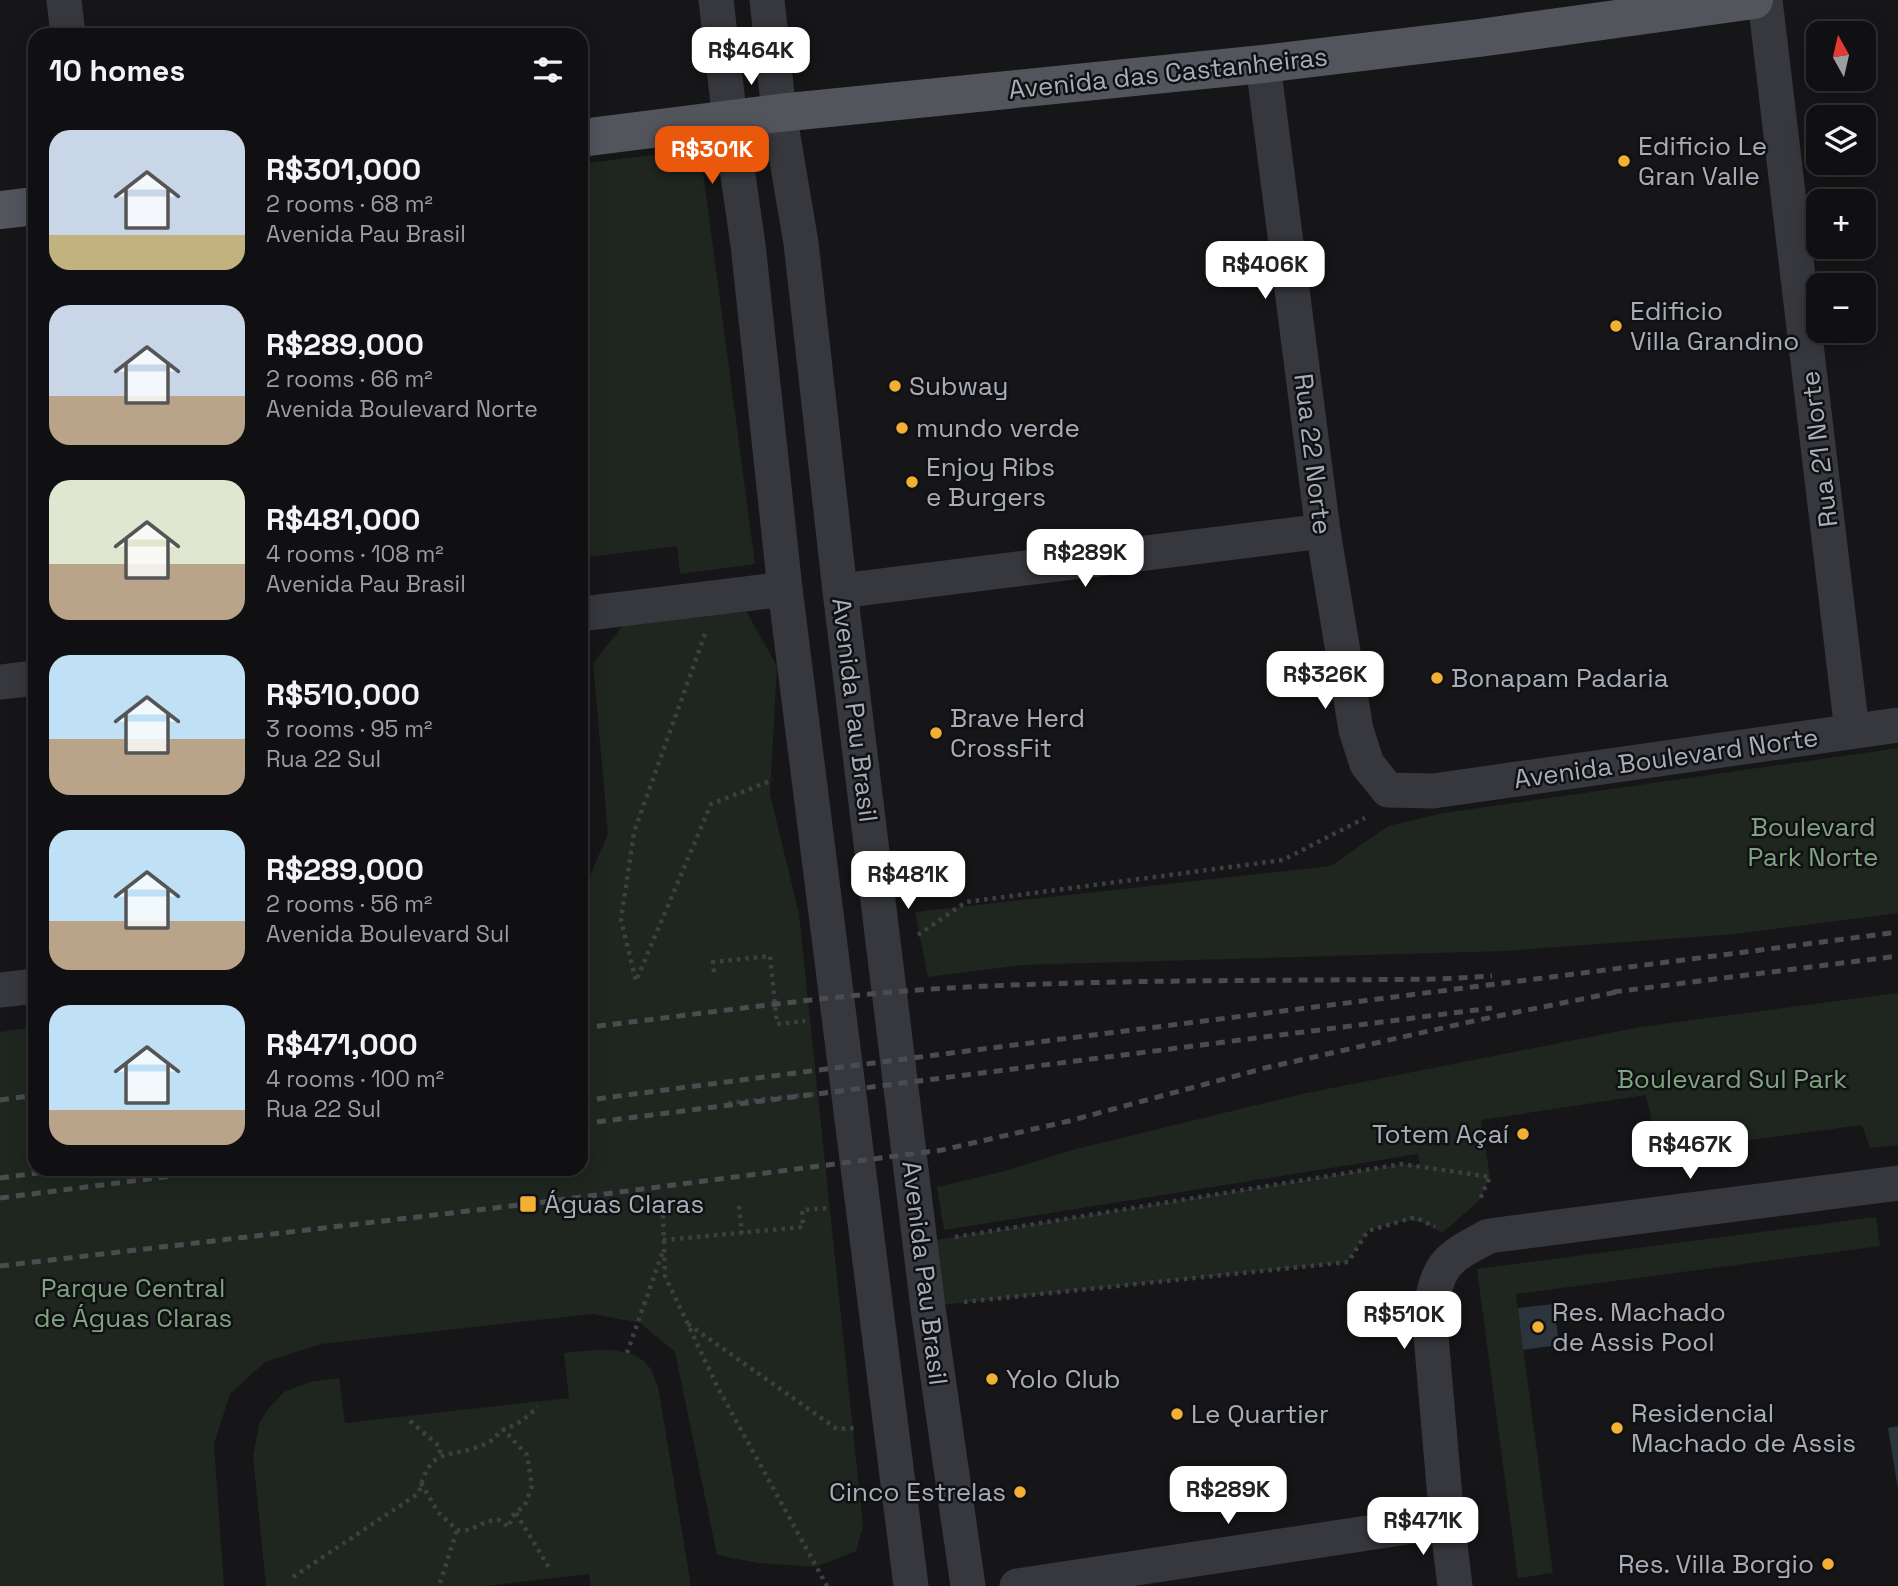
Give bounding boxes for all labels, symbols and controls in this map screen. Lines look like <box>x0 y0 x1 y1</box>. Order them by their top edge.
north arrow <box>1806 21 1876 91</box>
map controls <box>1806 21 1876 343</box>
pin: R$464K <box>694 28 808 87</box>
text: R$464K <box>708 35 794 65</box>
street label: Avenida das Castanheiras <box>1007 39 1329 107</box>
text: 10 homes <box>49 51 185 90</box>
icon: filters <box>529 51 567 89</box>
button: layers <box>1806 105 1876 175</box>
pin: R$301K <box>655 127 769 186</box>
place label: Edificio Le Gran Valle <box>1638 129 1767 193</box>
text: R$301K <box>671 134 753 164</box>
text: R$301,000 <box>266 150 421 189</box>
marker: Edificio Le Gran Valle <box>1616 153 1632 169</box>
icon: home <box>105 158 189 242</box>
text: 2 rooms · 68 m² <box>266 189 433 219</box>
button: + <box>1806 189 1876 259</box>
text: Avenida Pau Brasil <box>266 219 466 249</box>
pin: R$406K <box>1208 242 1322 301</box>
text: R$406K <box>1222 249 1308 279</box>
button: − <box>1806 273 1876 343</box>
place label: Edificio Villa Grandino <box>1630 294 1799 358</box>
marker: Edificio Villa Grandino <box>1608 318 1624 334</box>
text: R$289,000 <box>266 325 424 364</box>
icon: home <box>105 333 189 417</box>
text: 2 rooms · 66 m² <box>266 364 433 394</box>
place label: Subway <box>909 369 1008 403</box>
street label: Rua 21 Norte <box>1793 369 1845 529</box>
street label: Rua 22 Norte <box>1286 372 1340 536</box>
marker: Subway <box>887 378 903 394</box>
text: Avenida Boulevard Norte <box>266 394 538 424</box>
place label: mundo verde <box>916 411 1080 445</box>
marker: mundo verde <box>894 420 910 436</box>
place label: Enjoy Ribs e Burgers <box>926 450 1055 514</box>
marker: Enjoy Ribs e Burgers <box>904 474 920 490</box>
text: R$481,000 <box>266 500 421 539</box>
icon: home <box>105 508 189 592</box>
pin: R$289K <box>1028 530 1142 589</box>
text: R$289K <box>1043 537 1127 567</box>
text: 4 rooms · 108 m² <box>266 539 444 569</box>
text: Avenida Pau Brasil <box>266 569 466 599</box>
street label: Avenida Pau Brasil <box>824 596 886 824</box>
pin: R$326K <box>1268 652 1382 711</box>
text: R$326K <box>1283 659 1367 689</box>
place label: Bonapam Padaria <box>1451 661 1669 695</box>
marker: Bonapam Padaria <box>1429 670 1445 686</box>
text: R$510,000 <box>266 675 420 714</box>
icon: home <box>105 683 189 767</box>
place label: Brave Herd CrossFit <box>950 701 1085 765</box>
text: 3 rooms · 95 m² <box>266 714 432 744</box>
street label: Avenida Boulevard Norte <box>1512 720 1820 796</box>
marker: Brave Herd CrossFit <box>928 725 944 741</box>
text: Rua 22 Sul <box>266 744 381 774</box>
park label: Boulevard Park Norte <box>1748 810 1878 874</box>
text: R$289,000 <box>266 850 424 889</box>
pin: R$481K <box>851 852 965 911</box>
icon: home <box>105 858 189 942</box>
text: R$481K <box>867 859 949 889</box>
text: 2 rooms · 56 m² <box>266 889 432 919</box>
text: Avenida Boulevard Sul <box>266 919 510 949</box>
text: R$471,000 <box>266 1025 418 1064</box>
icon: home <box>105 1033 189 1117</box>
park label: Boulevard Sul Park <box>1617 1062 1847 1096</box>
text: 4 rooms · 100 m² <box>266 1064 444 1094</box>
text: Rua 22 Sul <box>266 1094 381 1124</box>
place label: Totem Açaí <box>1372 1117 1510 1151</box>
pin: R$467K <box>1633 1122 1747 1181</box>
marker: Totem Açaí <box>1515 1126 1531 1142</box>
text: R$467K <box>1648 1129 1732 1159</box>
street label: Avenida Pau Brasil <box>894 1159 956 1387</box>
place label: Águas Claras <box>544 1187 704 1221</box>
marker: Águas Claras <box>518 1194 538 1214</box>
park label: Parque Central de Águas Claras <box>34 1271 232 1335</box>
pin: R$510K <box>1347 1292 1461 1351</box>
place label: Res. Machado de Assis Pool <box>1552 1295 1726 1359</box>
text: R$510K <box>1363 1299 1445 1329</box>
marker: Res. Machado de Assis Pool <box>1530 1319 1546 1335</box>
place label: Yolo Club <box>1006 1362 1121 1396</box>
marker: Yolo Club <box>984 1371 1000 1387</box>
place label: Residencial Machado de Assis <box>1631 1396 1856 1460</box>
place label: Le Quartier <box>1191 1397 1329 1431</box>
marker: Le Quartier <box>1169 1406 1185 1422</box>
marker: Residencial Machado de Assis <box>1609 1420 1625 1436</box>
pin: R$289K <box>1171 1466 1285 1526</box>
text: R$289K <box>1186 1474 1270 1504</box>
place label: Cinco Estrelas <box>829 1475 1006 1509</box>
marker: Cinco Estrelas <box>1012 1484 1028 1500</box>
pin: R$471K <box>1366 1498 1480 1557</box>
text: R$471K <box>1383 1505 1463 1535</box>
place label: Res. Villa Borgio <box>1618 1547 1814 1581</box>
marker: Res. Villa Borgio <box>1820 1556 1836 1572</box>

